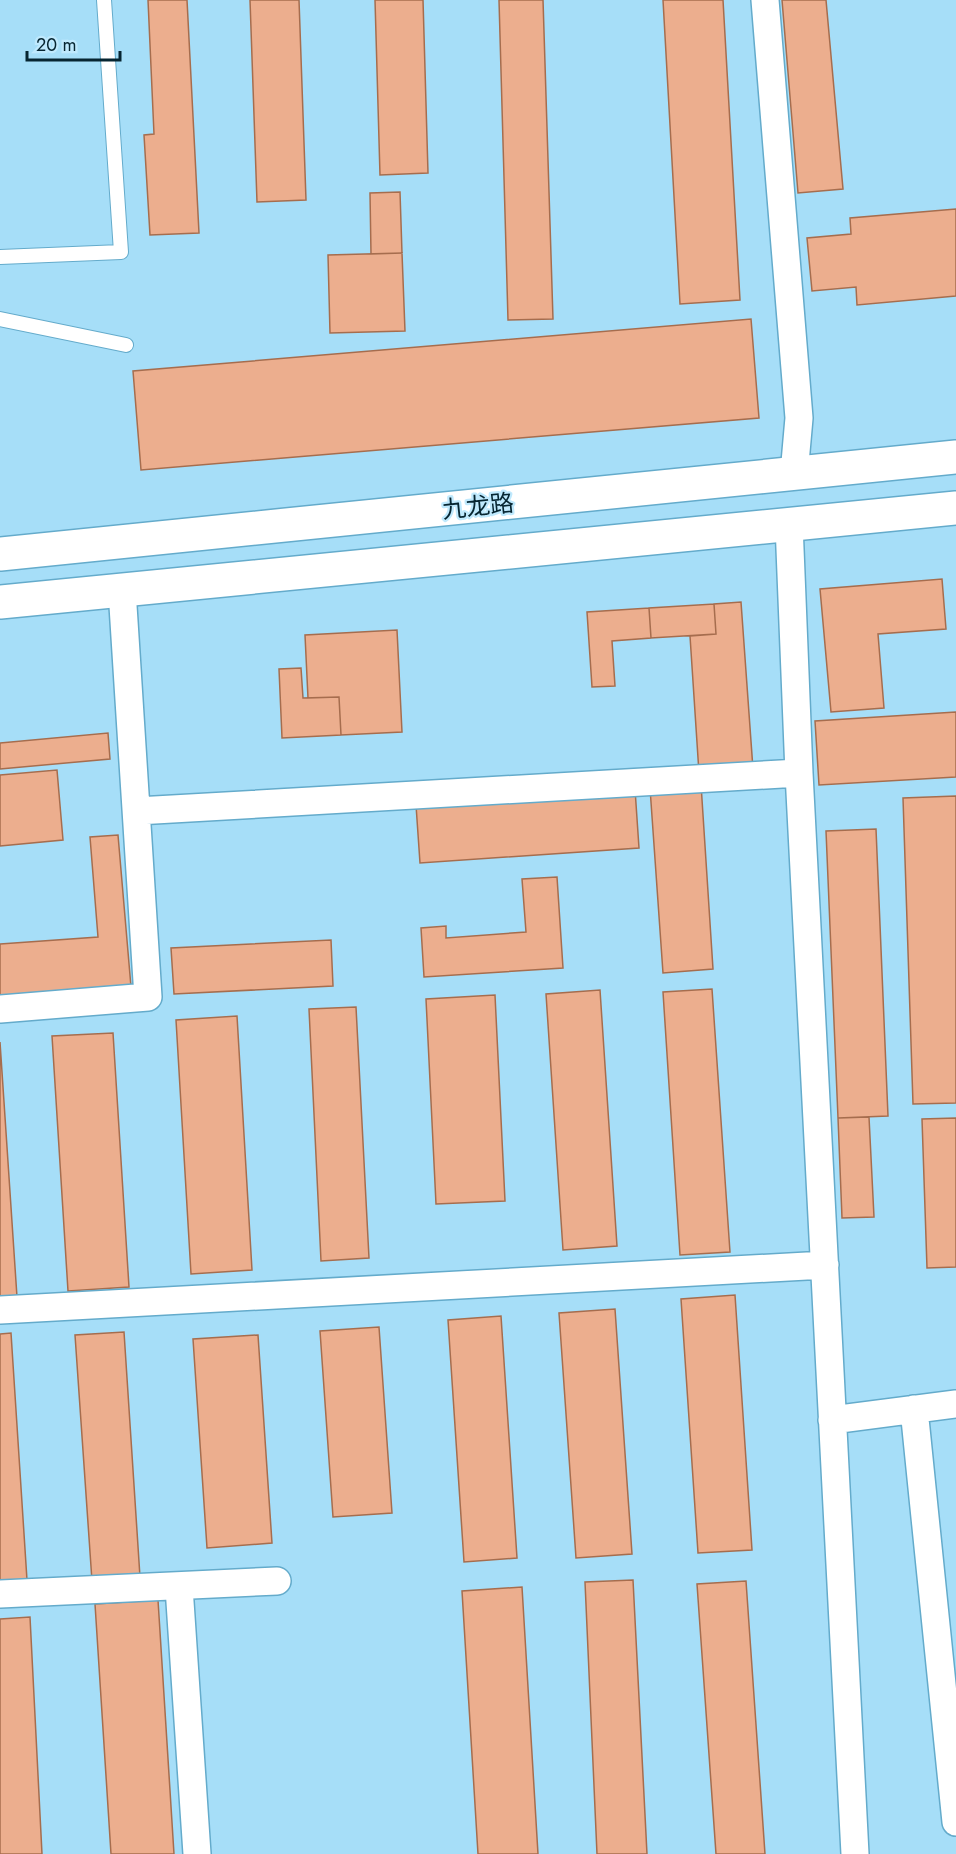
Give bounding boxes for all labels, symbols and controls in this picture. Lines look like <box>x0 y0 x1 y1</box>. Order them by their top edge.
scale bar <box>27 24 120 62</box>
text: 20 m <box>36 32 76 58</box>
street label: 九龙路 <box>440 485 516 527</box>

